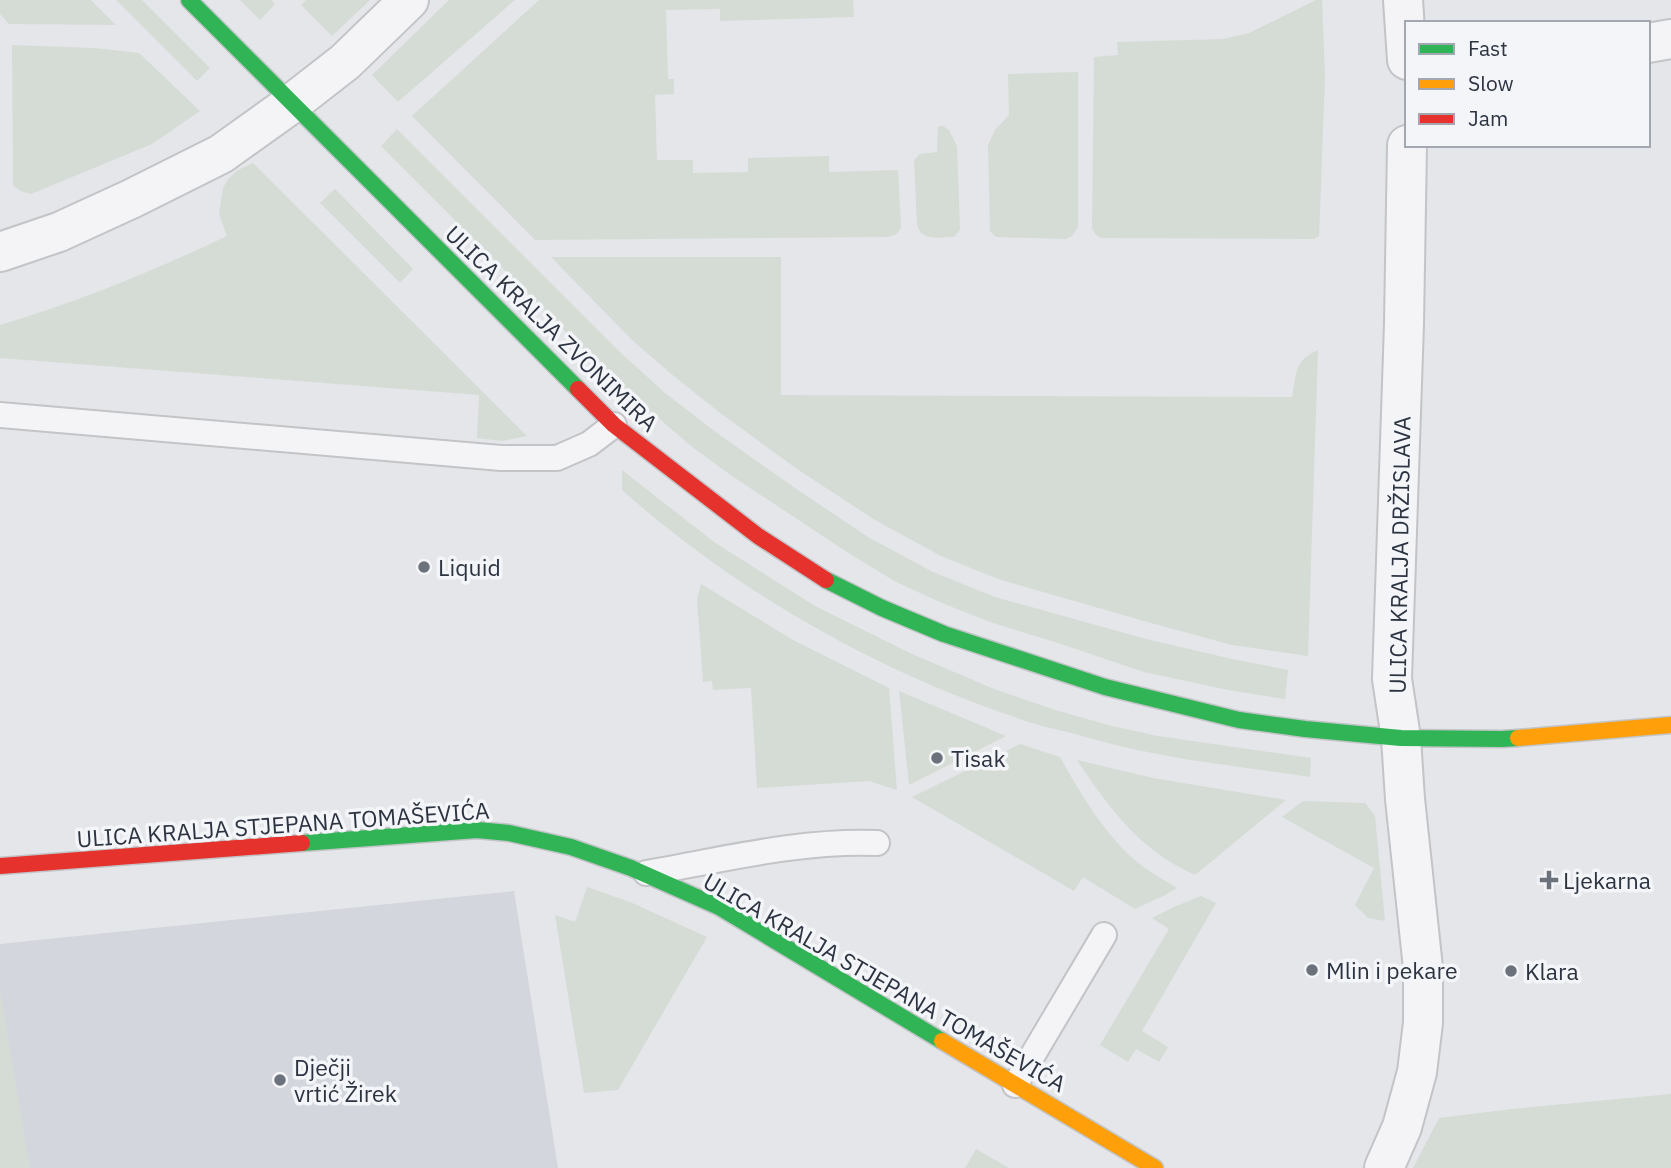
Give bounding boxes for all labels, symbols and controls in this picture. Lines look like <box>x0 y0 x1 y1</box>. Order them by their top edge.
legend <box>1405 21 1650 147</box>
text: Fast <box>1468 34 1508 62</box>
text: Slow <box>1468 69 1514 97</box>
text: Jam <box>1468 104 1508 132</box>
street label: ULICA KRALJA ZVONIMIRA <box>439 218 665 438</box>
street label: ULICA KRALJA DRŽISLAVA <box>1382 416 1416 694</box>
place label: Liquid <box>438 552 501 582</box>
marker: Liquid <box>416 559 432 575</box>
place label: Tisak <box>951 743 1006 773</box>
marker: Tisak <box>929 750 945 766</box>
street label: ULICA KRALJA STJEPANA TOMAŠEVIĆA <box>76 795 491 853</box>
place label: Ljekarna <box>1563 865 1651 895</box>
street label: ULICA KRALJA STJEPANA TOMAŠEVIĆA <box>698 866 1072 1099</box>
marker: Ljekarna <box>1541 872 1557 888</box>
place label: Mlin i pekare <box>1326 955 1458 985</box>
place label: Klara <box>1525 956 1579 986</box>
marker: Mlin i pekare <box>1304 962 1320 978</box>
marker: Klara <box>1503 963 1519 979</box>
place label: Dječji vrtić Žirek <box>294 1052 397 1108</box>
marker: Dječji vrtić Žirek <box>272 1072 288 1088</box>

